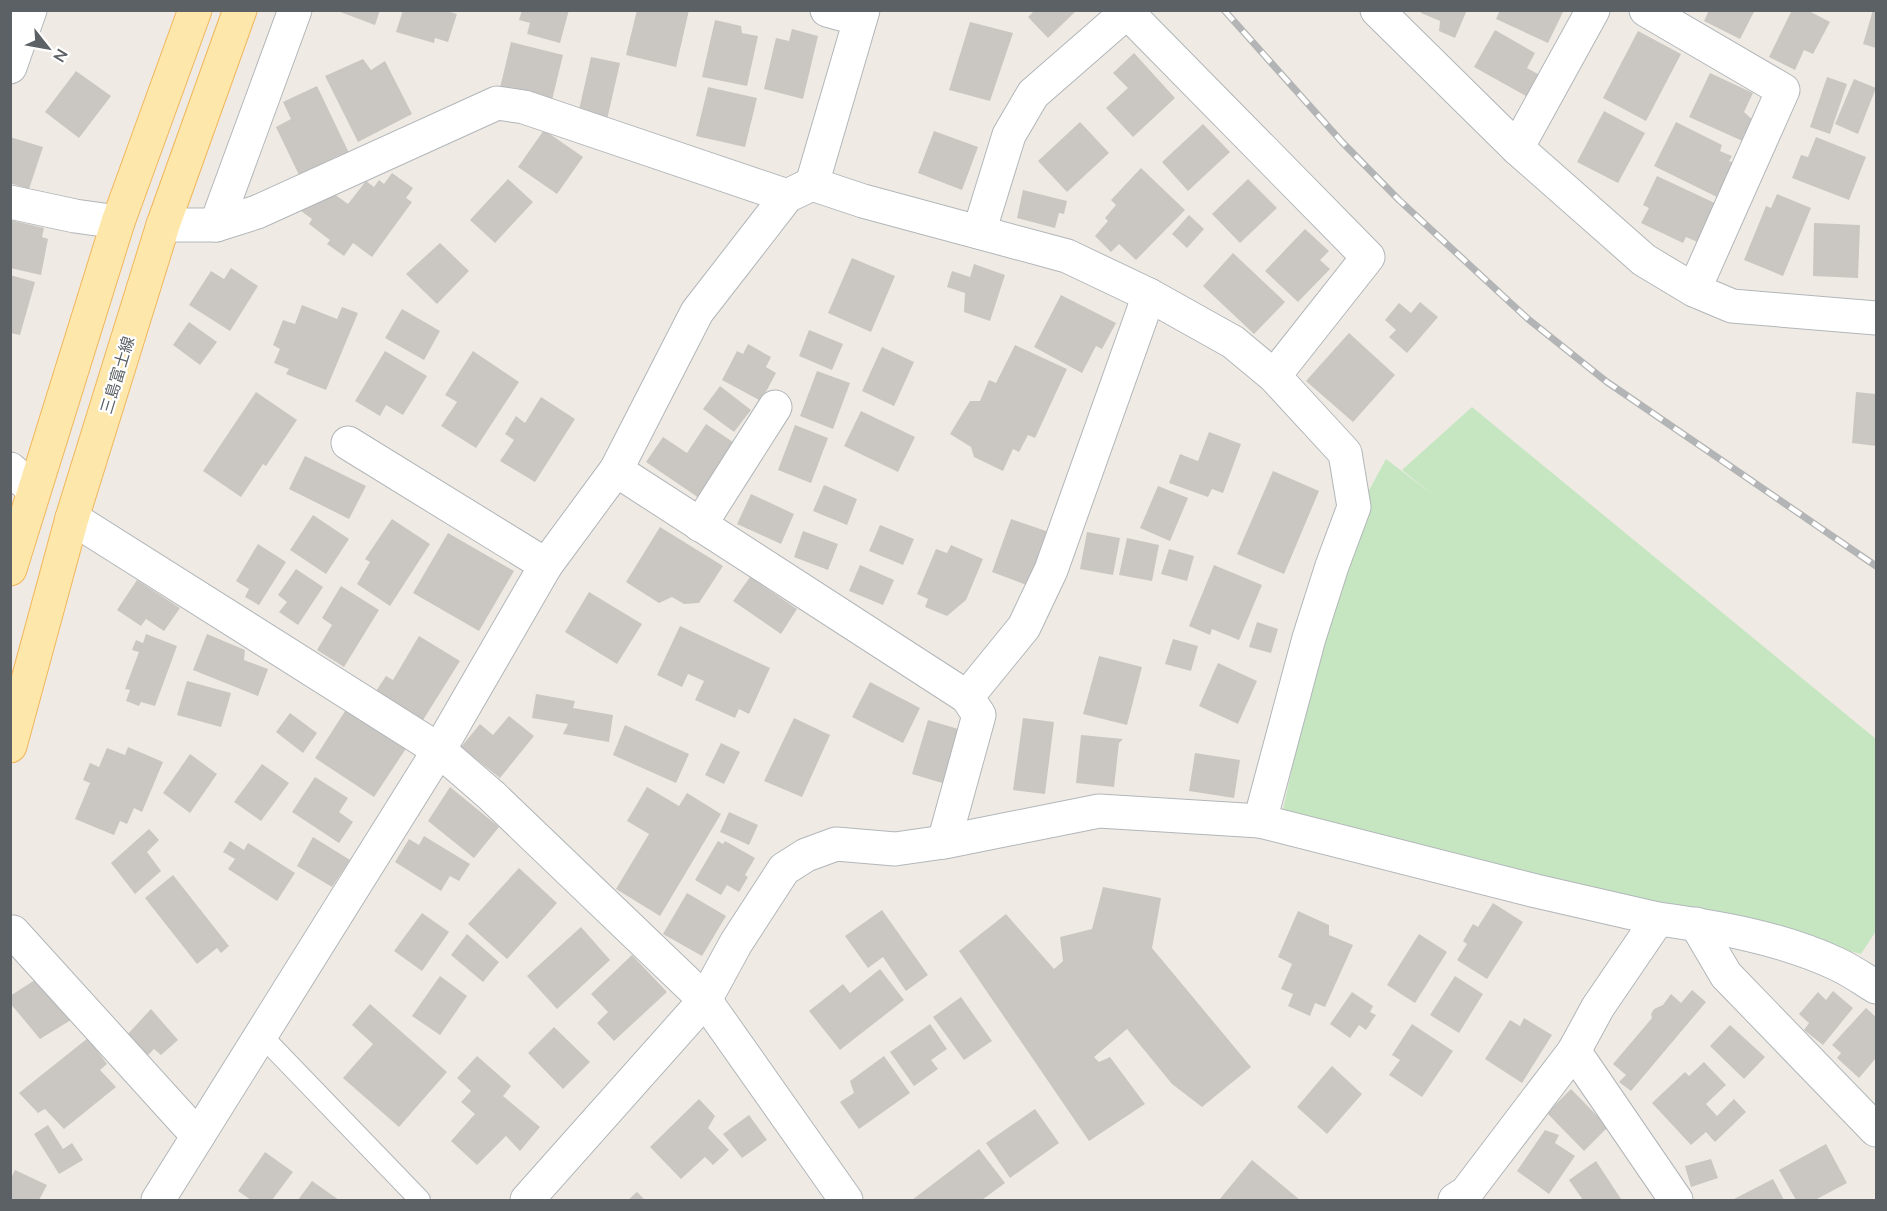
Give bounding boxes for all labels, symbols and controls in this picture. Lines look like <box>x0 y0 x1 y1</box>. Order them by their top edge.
north arrow <box>18 18 78 78</box>
text: N <box>47 44 73 66</box>
street label: 三島富士線 <box>96 334 140 417</box>

